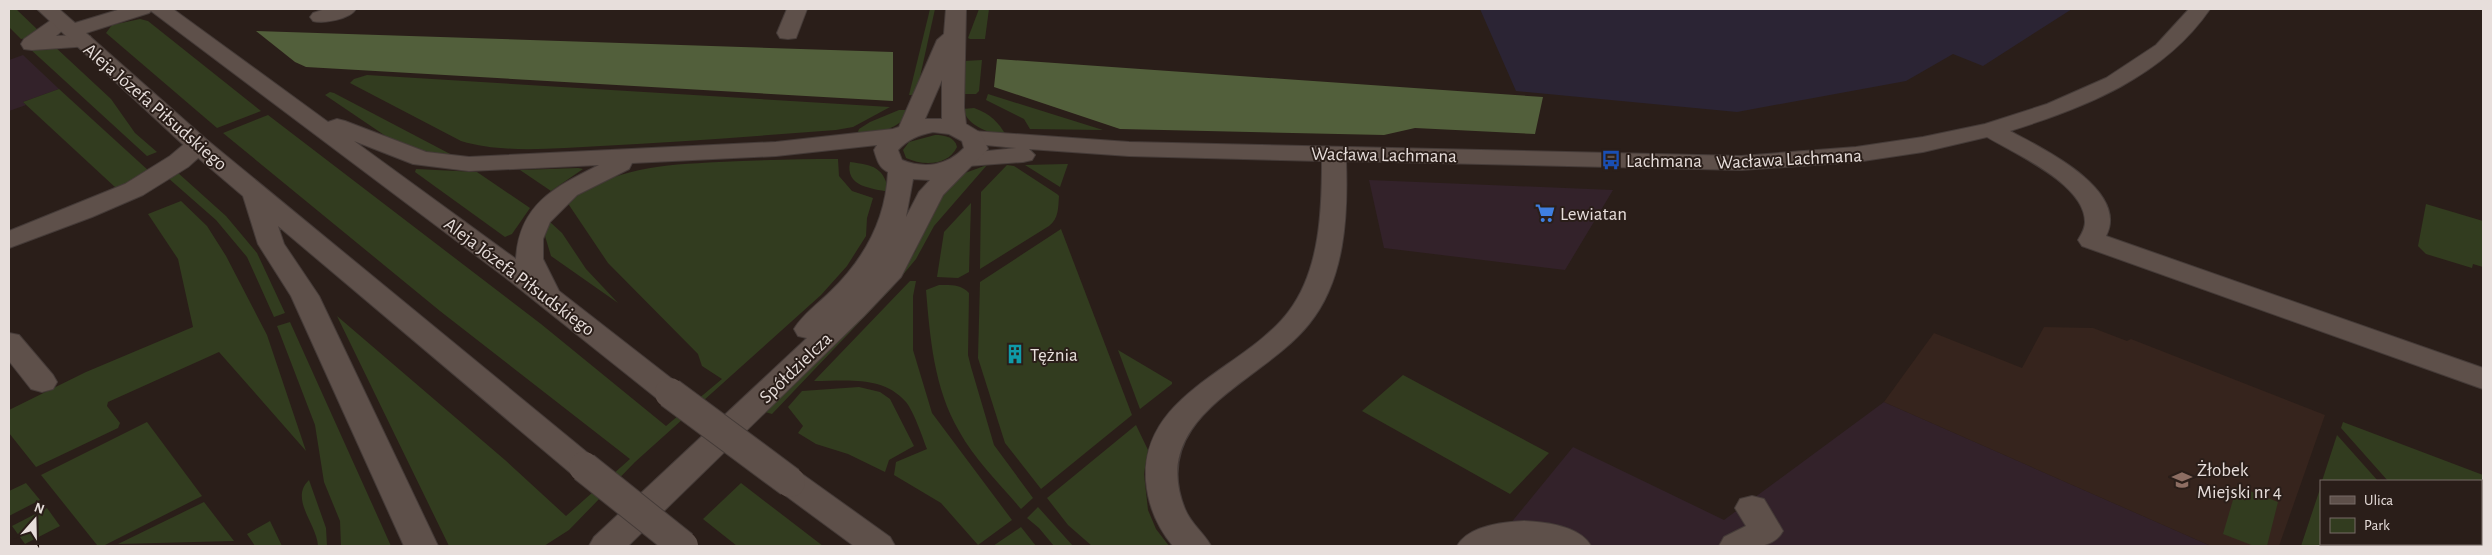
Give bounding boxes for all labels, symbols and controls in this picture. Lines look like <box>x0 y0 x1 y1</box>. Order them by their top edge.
street label: Aleja Józefa Piłsudskiego <box>80 40 230 174</box>
street label: Wacława Lachmana <box>1311 145 1457 166</box>
street label: Wacława Lachmana <box>1716 146 1863 173</box>
bus stop icon: Lachmana <box>1600 149 1622 171</box>
place label: Lachmana <box>1626 152 1702 171</box>
supermarket icon: Lewiatan <box>1534 202 1556 224</box>
place label: Lewiatan <box>1560 205 1627 224</box>
street label: Aleja Józefa Piłsudskiego <box>440 214 598 340</box>
street label: Spółdzielcza <box>756 329 836 407</box>
building icon: Tężnia <box>1004 343 1026 365</box>
place label: Tężnia <box>1030 346 1078 365</box>
place label: Żłobek Miejski nr 4 <box>2197 460 2282 502</box>
school or university icon: Żłobek Miejski nr 4 <box>2171 469 2193 491</box>
legend <box>2320 480 2482 545</box>
text: Ulica <box>2364 493 2393 508</box>
north arrow <box>10 495 60 545</box>
text: N <box>32 500 46 517</box>
text: Park <box>2364 518 2390 533</box>

